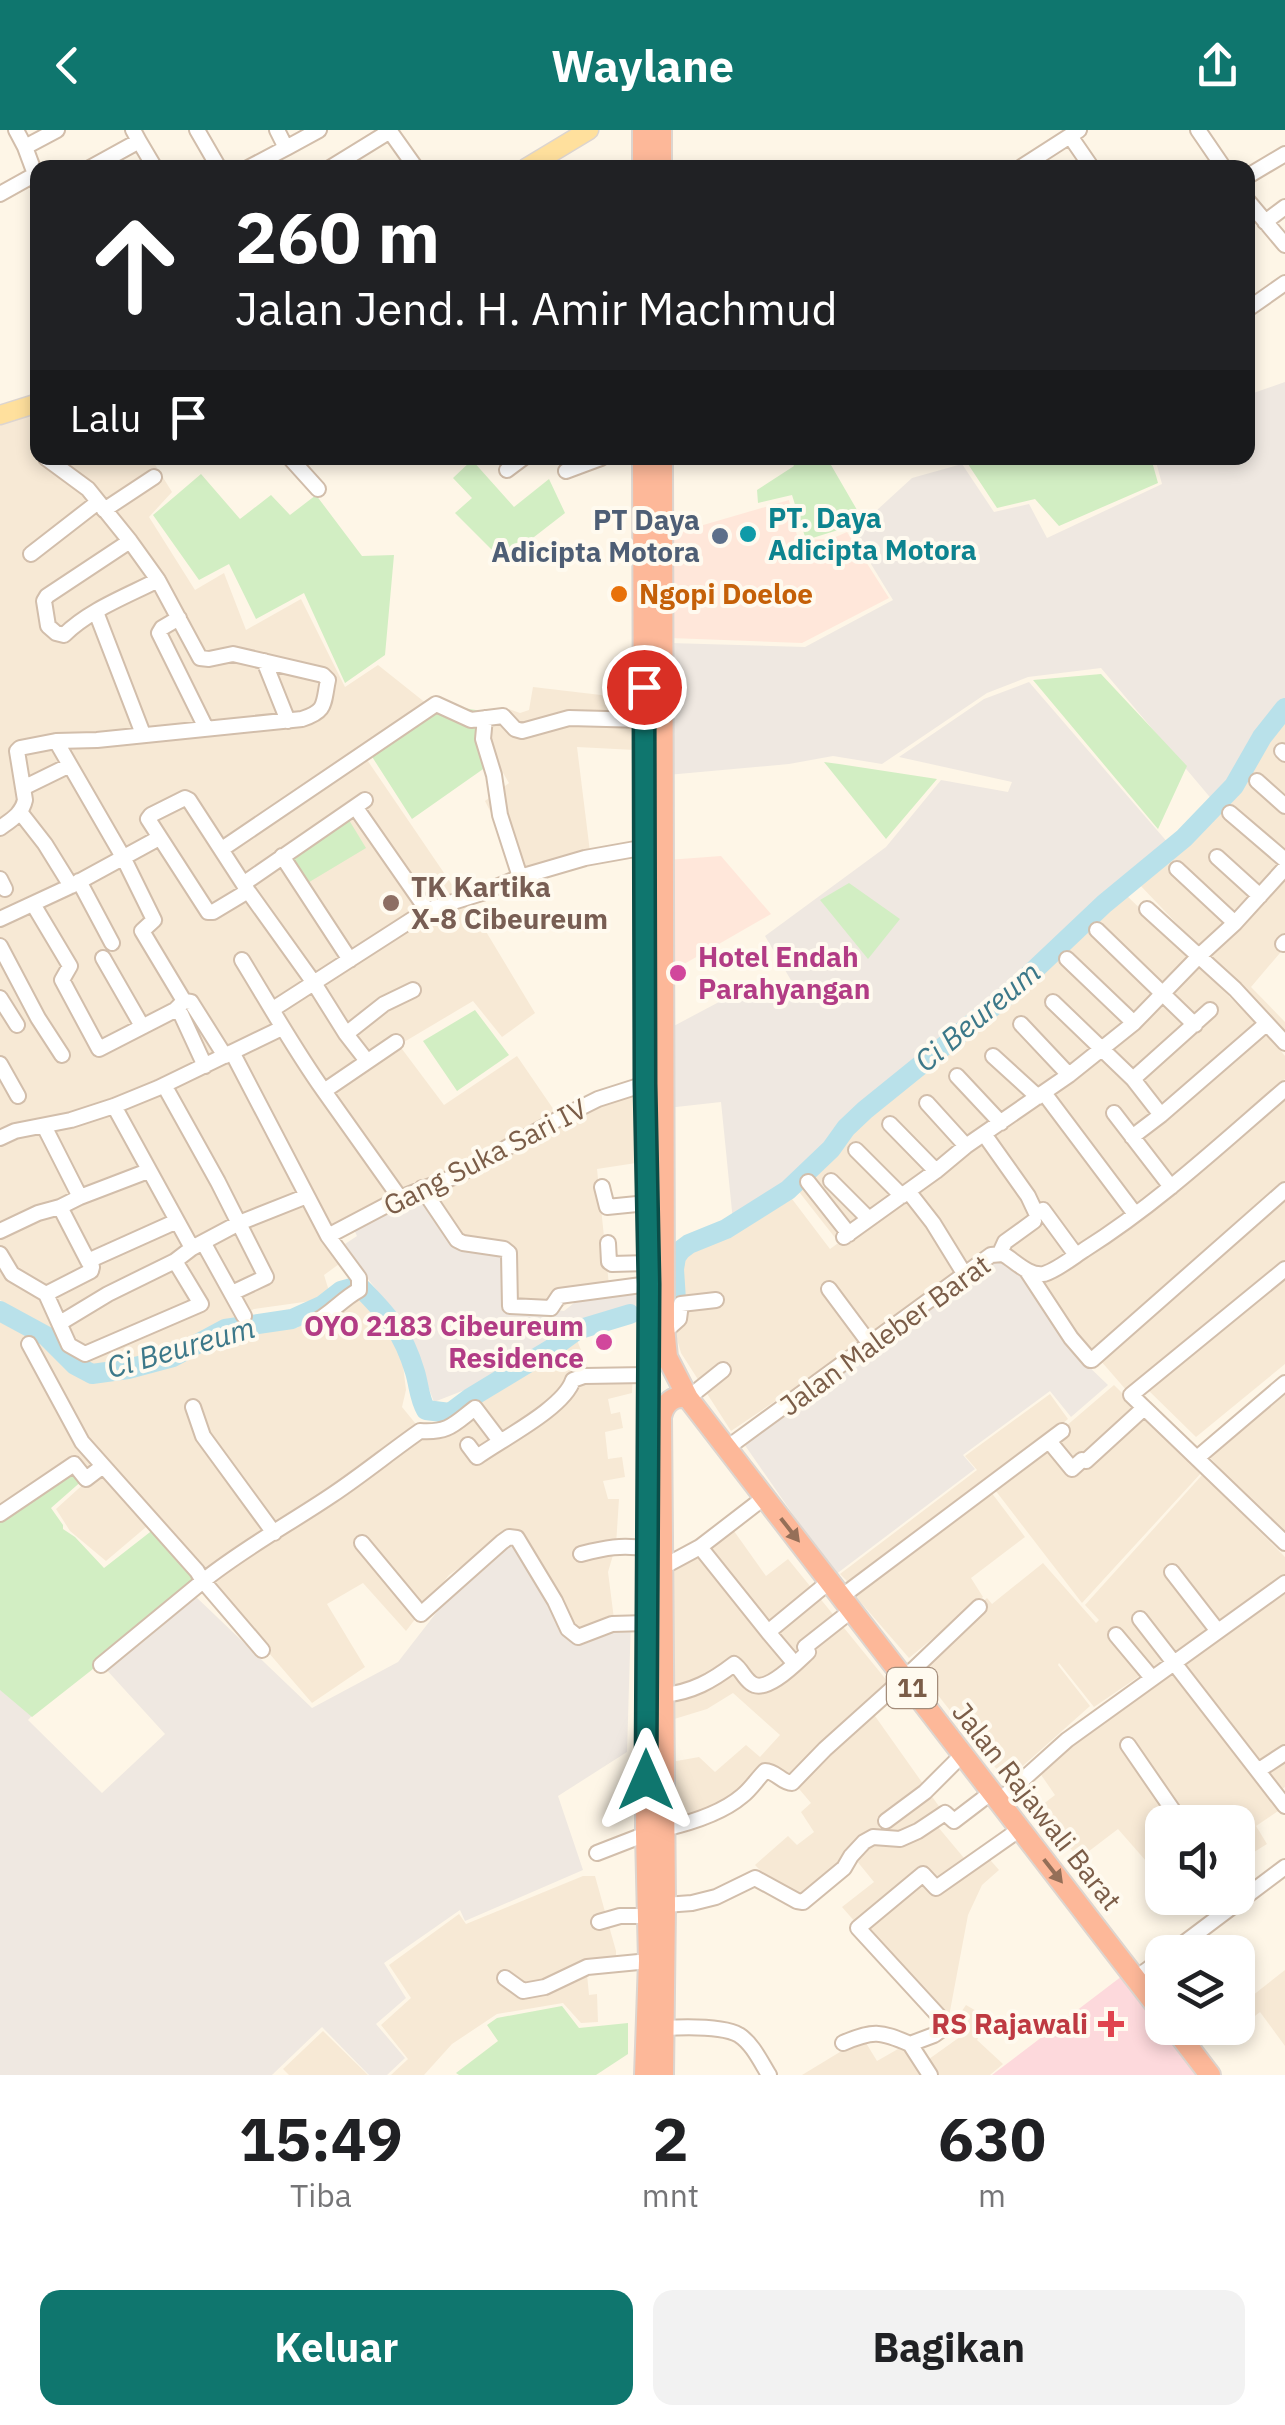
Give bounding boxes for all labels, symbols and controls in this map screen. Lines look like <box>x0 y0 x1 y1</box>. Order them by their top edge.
text: Waylane <box>551 36 734 94</box>
icon: back <box>40 38 95 93</box>
icon: share <box>1190 38 1245 93</box>
text: 260 m <box>235 191 440 282</box>
icon: ahead <box>70 200 200 330</box>
text: Jalan Jend. H. Amir Machmud <box>235 279 838 337</box>
icon: arrive <box>161 390 216 445</box>
text: Lalu <box>70 393 141 442</box>
place label: PT. Daya Adicipta Motora <box>768 499 977 568</box>
place label: PT Daya Adicipta Motora <box>491 501 700 570</box>
marker: PT. Daya Adicipta Motora <box>737 523 759 545</box>
marker: PT Daya Adicipta Motora <box>709 525 731 547</box>
place label: Ngopi Doeloe <box>639 575 813 612</box>
marker: Ngopi Doeloe <box>608 583 630 605</box>
pin <box>602 645 687 730</box>
icon: arrive <box>617 660 672 715</box>
place label: TK Kartika X-8 Cibeureum <box>411 868 608 937</box>
marker: TK Kartika X-8 Cibeureum <box>380 892 402 914</box>
place label: Hotel Endah Parahyangan <box>698 938 870 1007</box>
water label: Ci Beureum <box>906 952 1048 1080</box>
marker: Hotel Endah Parahyangan <box>667 962 689 984</box>
street label: Gang Suka Sari IV <box>377 1089 593 1224</box>
street label: Jalan Maleber Barat <box>772 1246 997 1424</box>
water label: Ci Beureum <box>102 1307 259 1386</box>
place label: OYO 2183 Cibeureum Residence <box>304 1307 584 1376</box>
marker: OYO 2183 Cibeureum Residence <box>593 1331 615 1353</box>
one-way arrow <box>780 1517 801 1543</box>
road number: 11 <box>887 1668 937 1708</box>
street label: Jalan Rajawali Barat <box>945 1694 1130 1917</box>
position arrow <box>594 1728 698 1832</box>
map controls <box>1145 1805 1255 2045</box>
button: sound <box>1145 1805 1255 1915</box>
one-way arrow <box>1042 1858 1063 1884</box>
button: layers <box>1145 1935 1255 2045</box>
place label: RS Rajawali <box>931 2005 1088 2042</box>
marker: RS Rajawali <box>1098 2011 1124 2037</box>
text: 15:49 <box>239 2099 403 2178</box>
text: 2 <box>652 2099 688 2178</box>
text: 630 <box>938 2099 1046 2178</box>
text: Tiba <box>290 2174 352 2216</box>
text: mnt <box>642 2174 699 2216</box>
text: m <box>978 2174 1006 2216</box>
button: Keluar <box>40 2290 633 2405</box>
button: Bagikan <box>653 2290 1245 2405</box>

